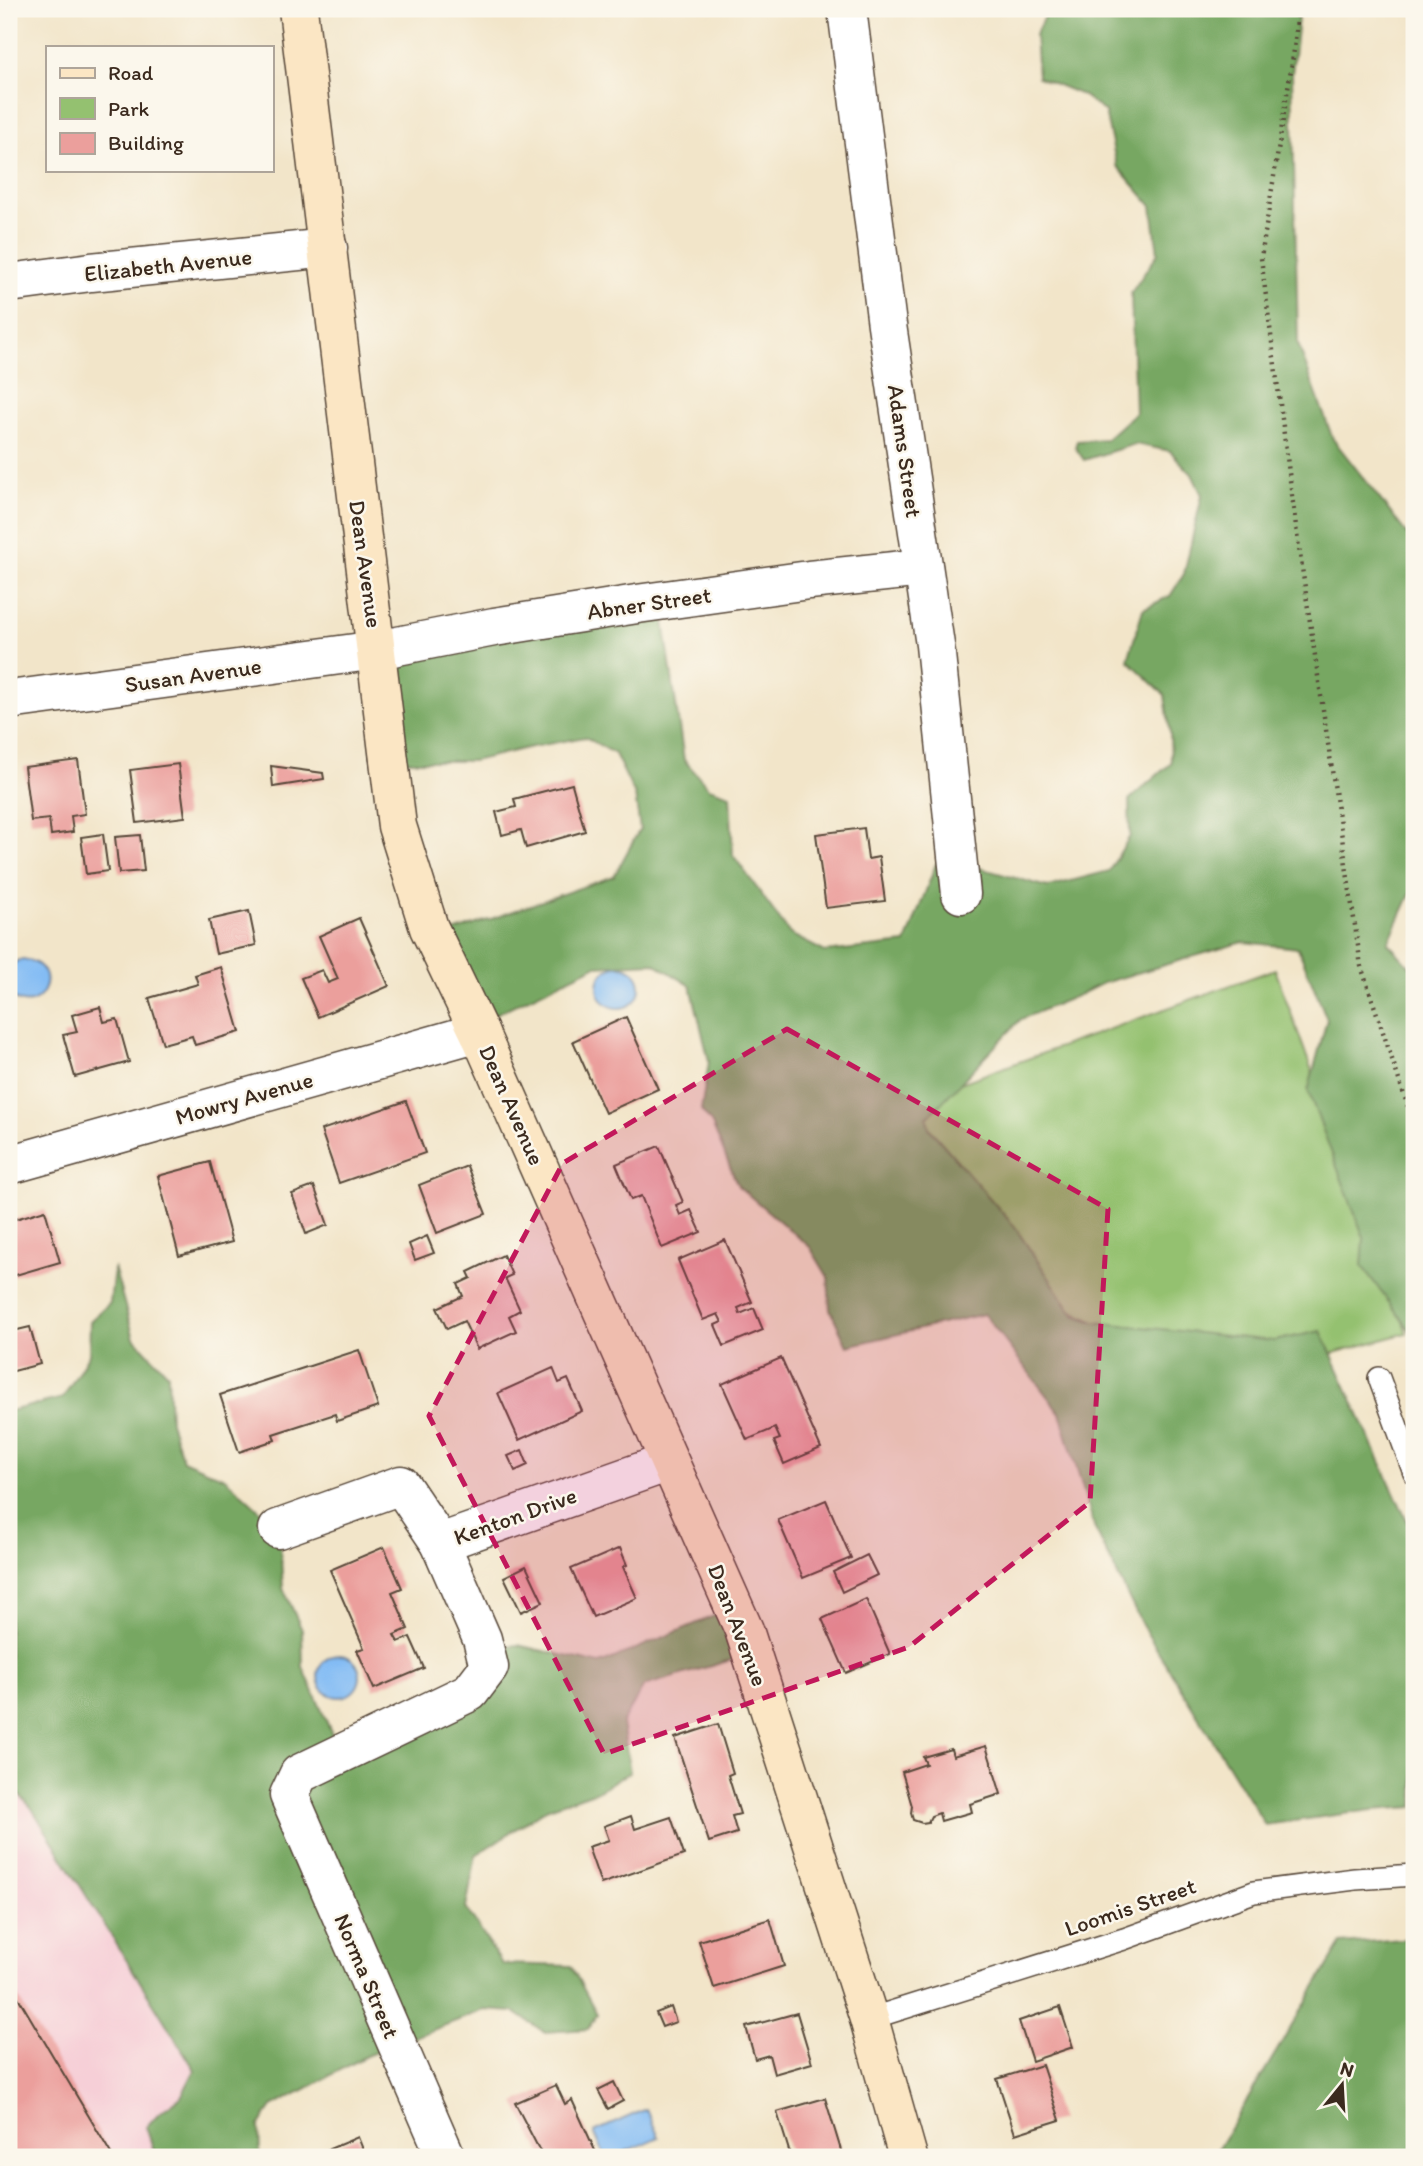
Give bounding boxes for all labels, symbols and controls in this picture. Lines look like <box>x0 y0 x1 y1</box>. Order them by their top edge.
legend <box>46 46 273 172</box>
text: Road <box>108 60 154 85</box>
text: Park <box>108 96 150 121</box>
text: Building <box>108 130 184 155</box>
street label: Elizabeth Avenue <box>83 242 253 288</box>
street label: Adams Street <box>882 383 928 520</box>
street label: Dean Avenue <box>343 498 389 630</box>
street label: Abner Street <box>585 580 713 626</box>
street label: Susan Avenue <box>123 652 263 698</box>
street label: Dean Avenue <box>473 1040 551 1170</box>
street label: Mowry Avenue <box>172 1065 316 1131</box>
street label: Kenton Drive <box>450 1481 580 1551</box>
street label: Dean Avenue <box>702 1560 774 1690</box>
street label: Loomis Street <box>1061 1871 1200 1943</box>
street label: Norma Street <box>328 1909 406 2043</box>
north arrow <box>1308 2050 1378 2120</box>
text: N <box>1337 2056 1357 2082</box>

